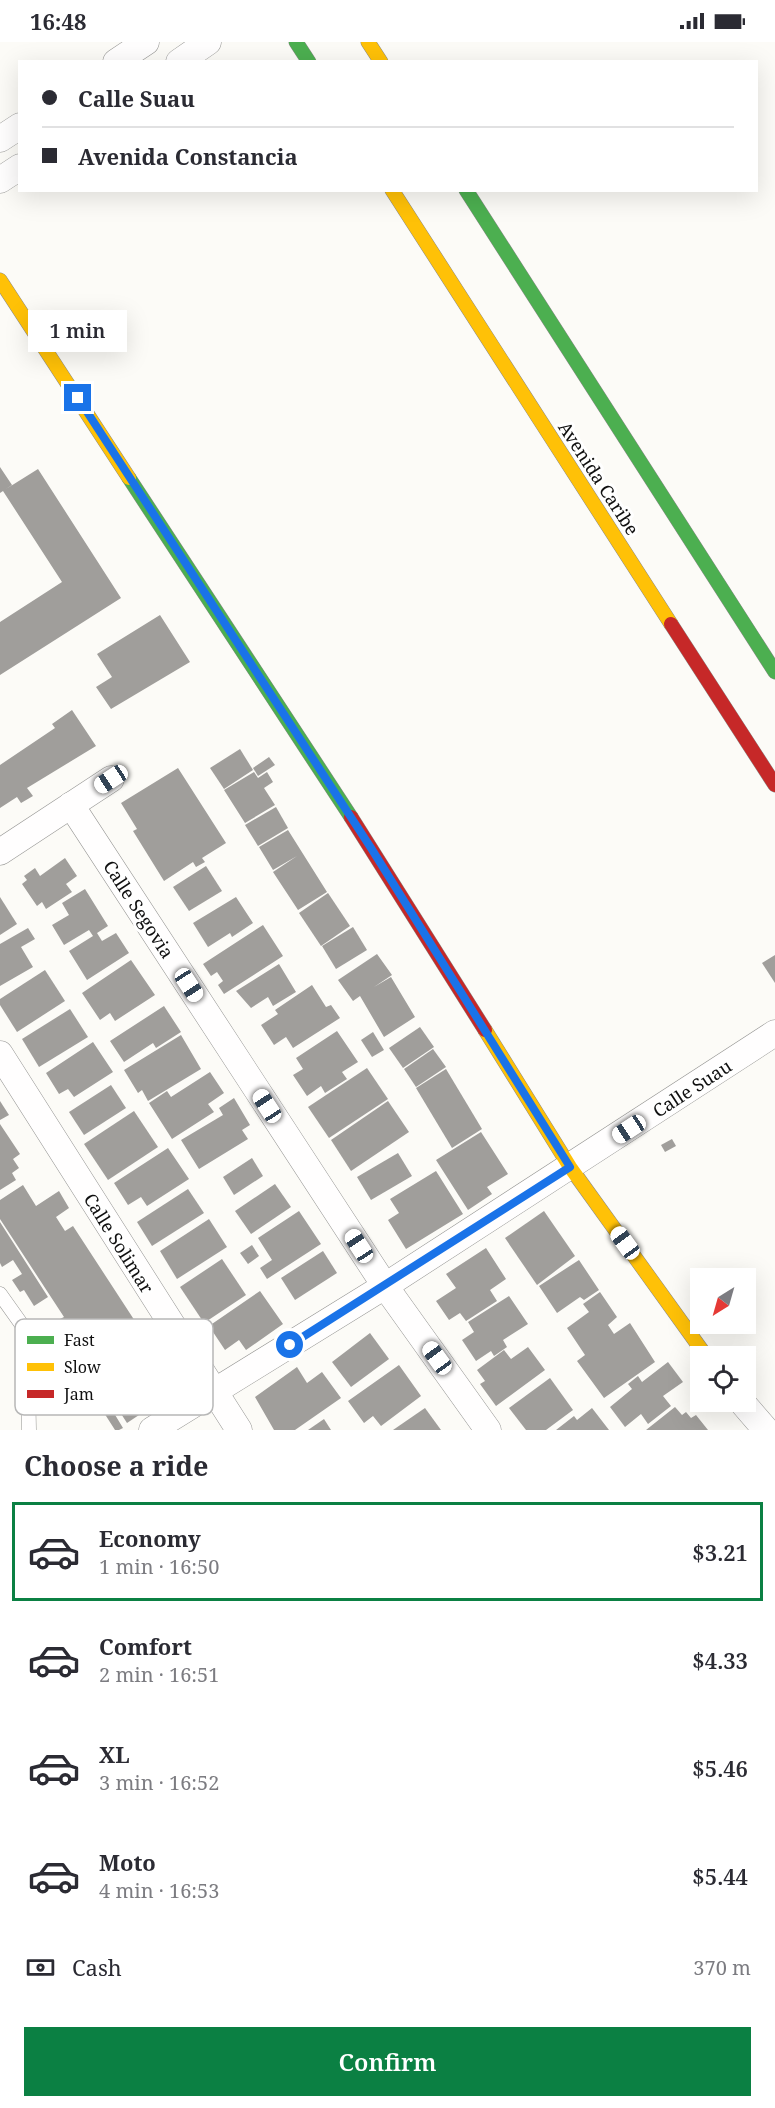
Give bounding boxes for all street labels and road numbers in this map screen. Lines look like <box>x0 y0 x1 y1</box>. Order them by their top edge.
street label: Avenida Caribe <box>553 417 645 539</box>
street label: Calle Segovia <box>98 855 180 963</box>
street label: Calle Suau <box>648 1053 737 1122</box>
street label: Calle Solimar <box>79 1188 160 1298</box>

